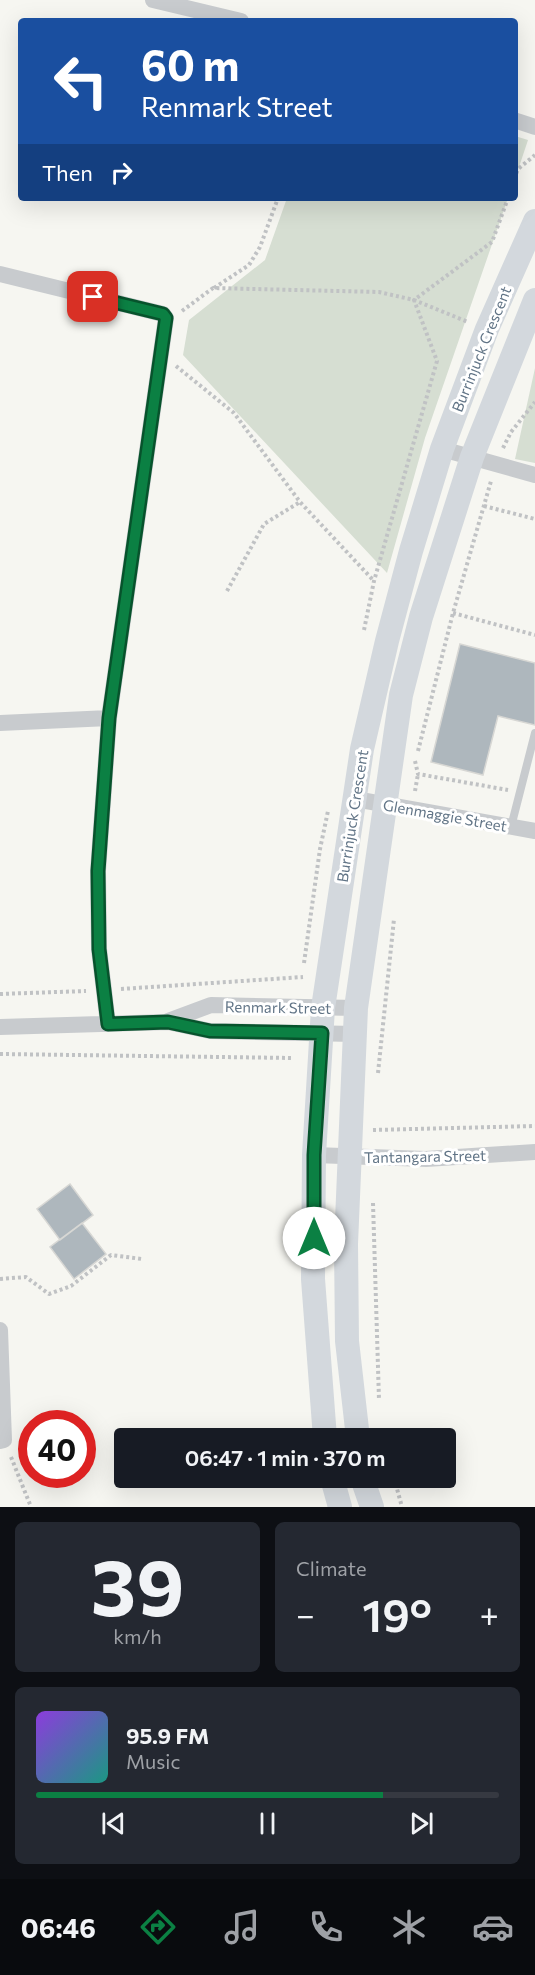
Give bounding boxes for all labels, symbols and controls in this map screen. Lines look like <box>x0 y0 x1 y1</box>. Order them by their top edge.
text: 60 m <box>141 38 240 90</box>
icon: left <box>42 42 120 120</box>
text: Renmark Street <box>141 90 333 123</box>
icon: right <box>105 156 138 189</box>
text: Then <box>42 159 93 186</box>
pin <box>67 271 118 322</box>
icon: arrive <box>76 280 109 313</box>
street label: Burrinjuck Crescent <box>448 284 514 414</box>
street label: Burrinjuck Crescent <box>333 748 371 884</box>
street label: Glenmaggie Street <box>382 795 508 835</box>
street label: Renmark Street <box>225 997 331 1017</box>
street label: Tantangara Street <box>364 1146 486 1166</box>
position arrow <box>282 1206 346 1270</box>
speed limit sign: 40 <box>18 1410 96 1488</box>
text: 06:47 · 1 min · 370 m <box>185 1444 385 1471</box>
text: 39 <box>91 1537 184 1632</box>
text: Climate <box>296 1556 366 1580</box>
text: 19° <box>362 1586 432 1641</box>
text: − <box>296 1593 315 1634</box>
text: + <box>480 1593 499 1634</box>
text: km/h <box>113 1624 162 1648</box>
text: 95.9 FM <box>126 1722 209 1749</box>
text: Music <box>126 1749 180 1773</box>
icon: previous <box>97 1807 130 1840</box>
icon: pause <box>251 1807 284 1840</box>
icon: next <box>405 1807 438 1840</box>
icon: directions <box>137 1906 179 1948</box>
icon: music <box>221 1906 263 1948</box>
icon: phone <box>305 1906 347 1948</box>
icon: climate <box>388 1906 430 1948</box>
icon: car <box>472 1906 514 1948</box>
text: 06:46 <box>21 1911 96 1944</box>

